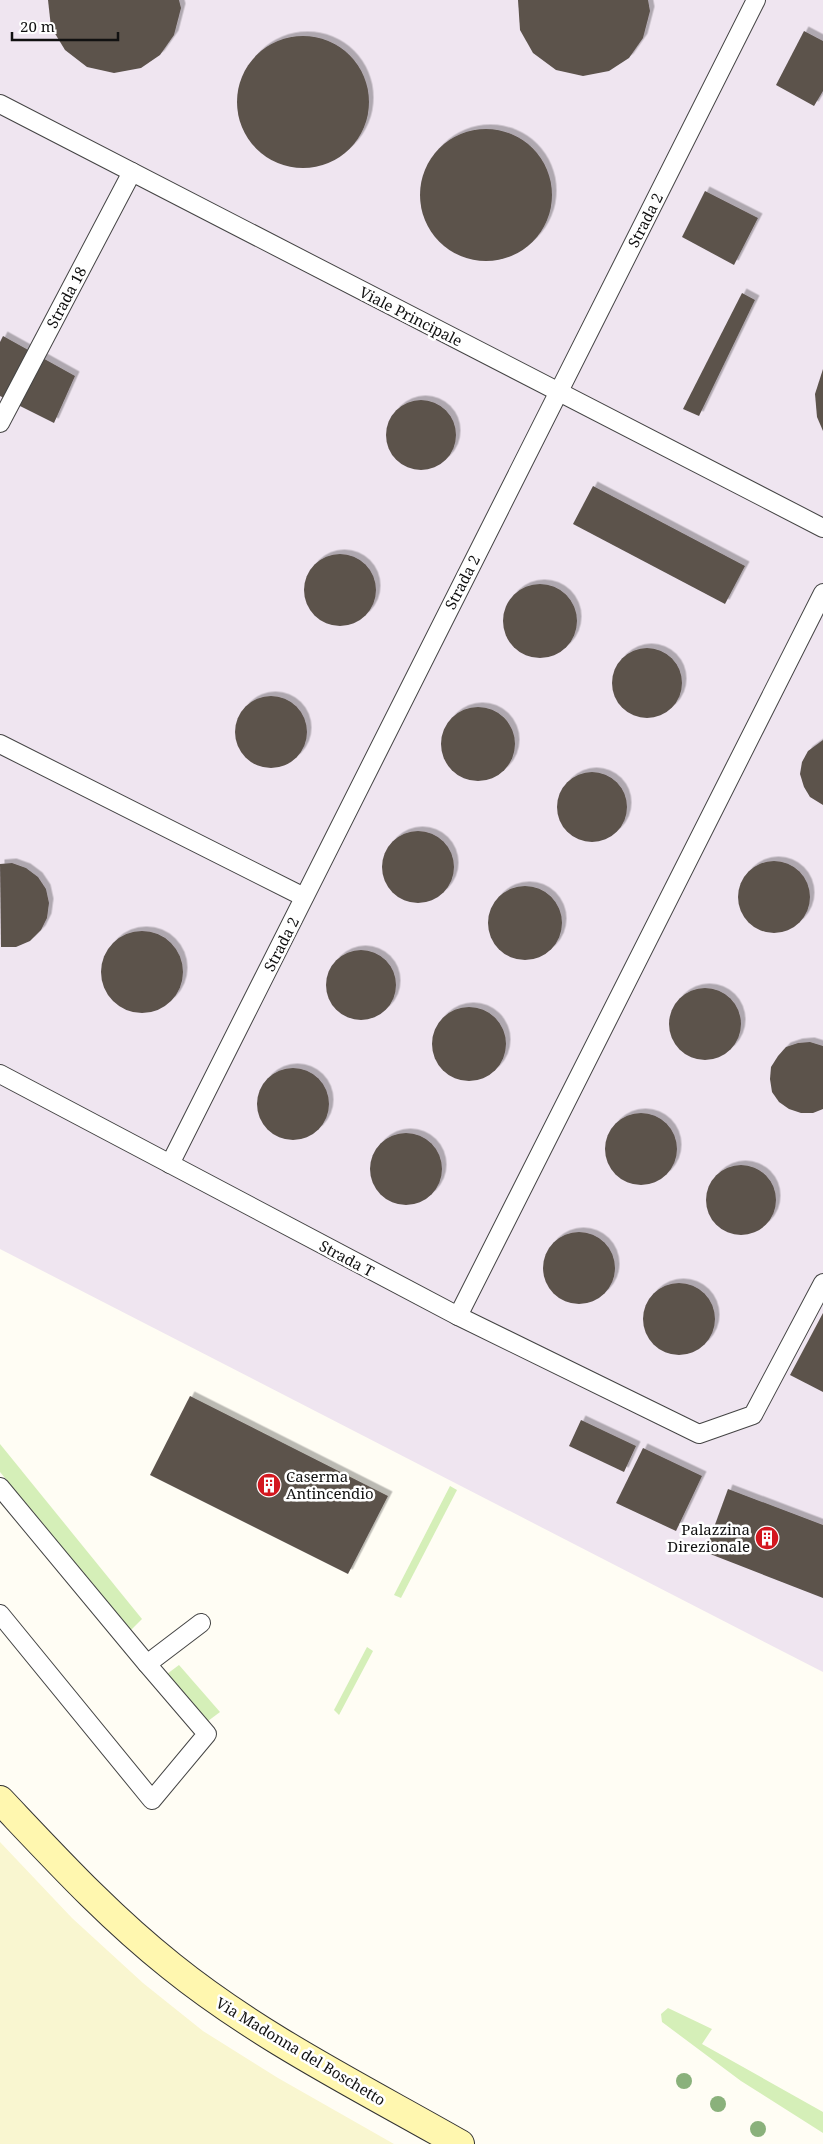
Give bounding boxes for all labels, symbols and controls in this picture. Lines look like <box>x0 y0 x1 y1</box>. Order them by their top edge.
scale bar <box>12 10 119 42</box>
text: 20 m <box>20 16 55 36</box>
street label: Strada 2 <box>623 189 667 251</box>
street label: Strada 18 <box>41 263 91 331</box>
street label: Viale Principale <box>356 281 466 351</box>
street label: Strada 2 <box>440 551 484 613</box>
street label: Strada 2 <box>259 913 303 975</box>
street label: Strada T <box>316 1235 378 1281</box>
place label: Caserma Antincendio <box>286 1466 374 1503</box>
building icon: Caserma Antincendio <box>256 1472 282 1498</box>
place label: Palazzina Direzionale <box>667 1519 750 1556</box>
building icon: Palazzina Direzionale <box>754 1525 780 1551</box>
street label: Via Madonna del Boschetto <box>212 1992 390 2110</box>

